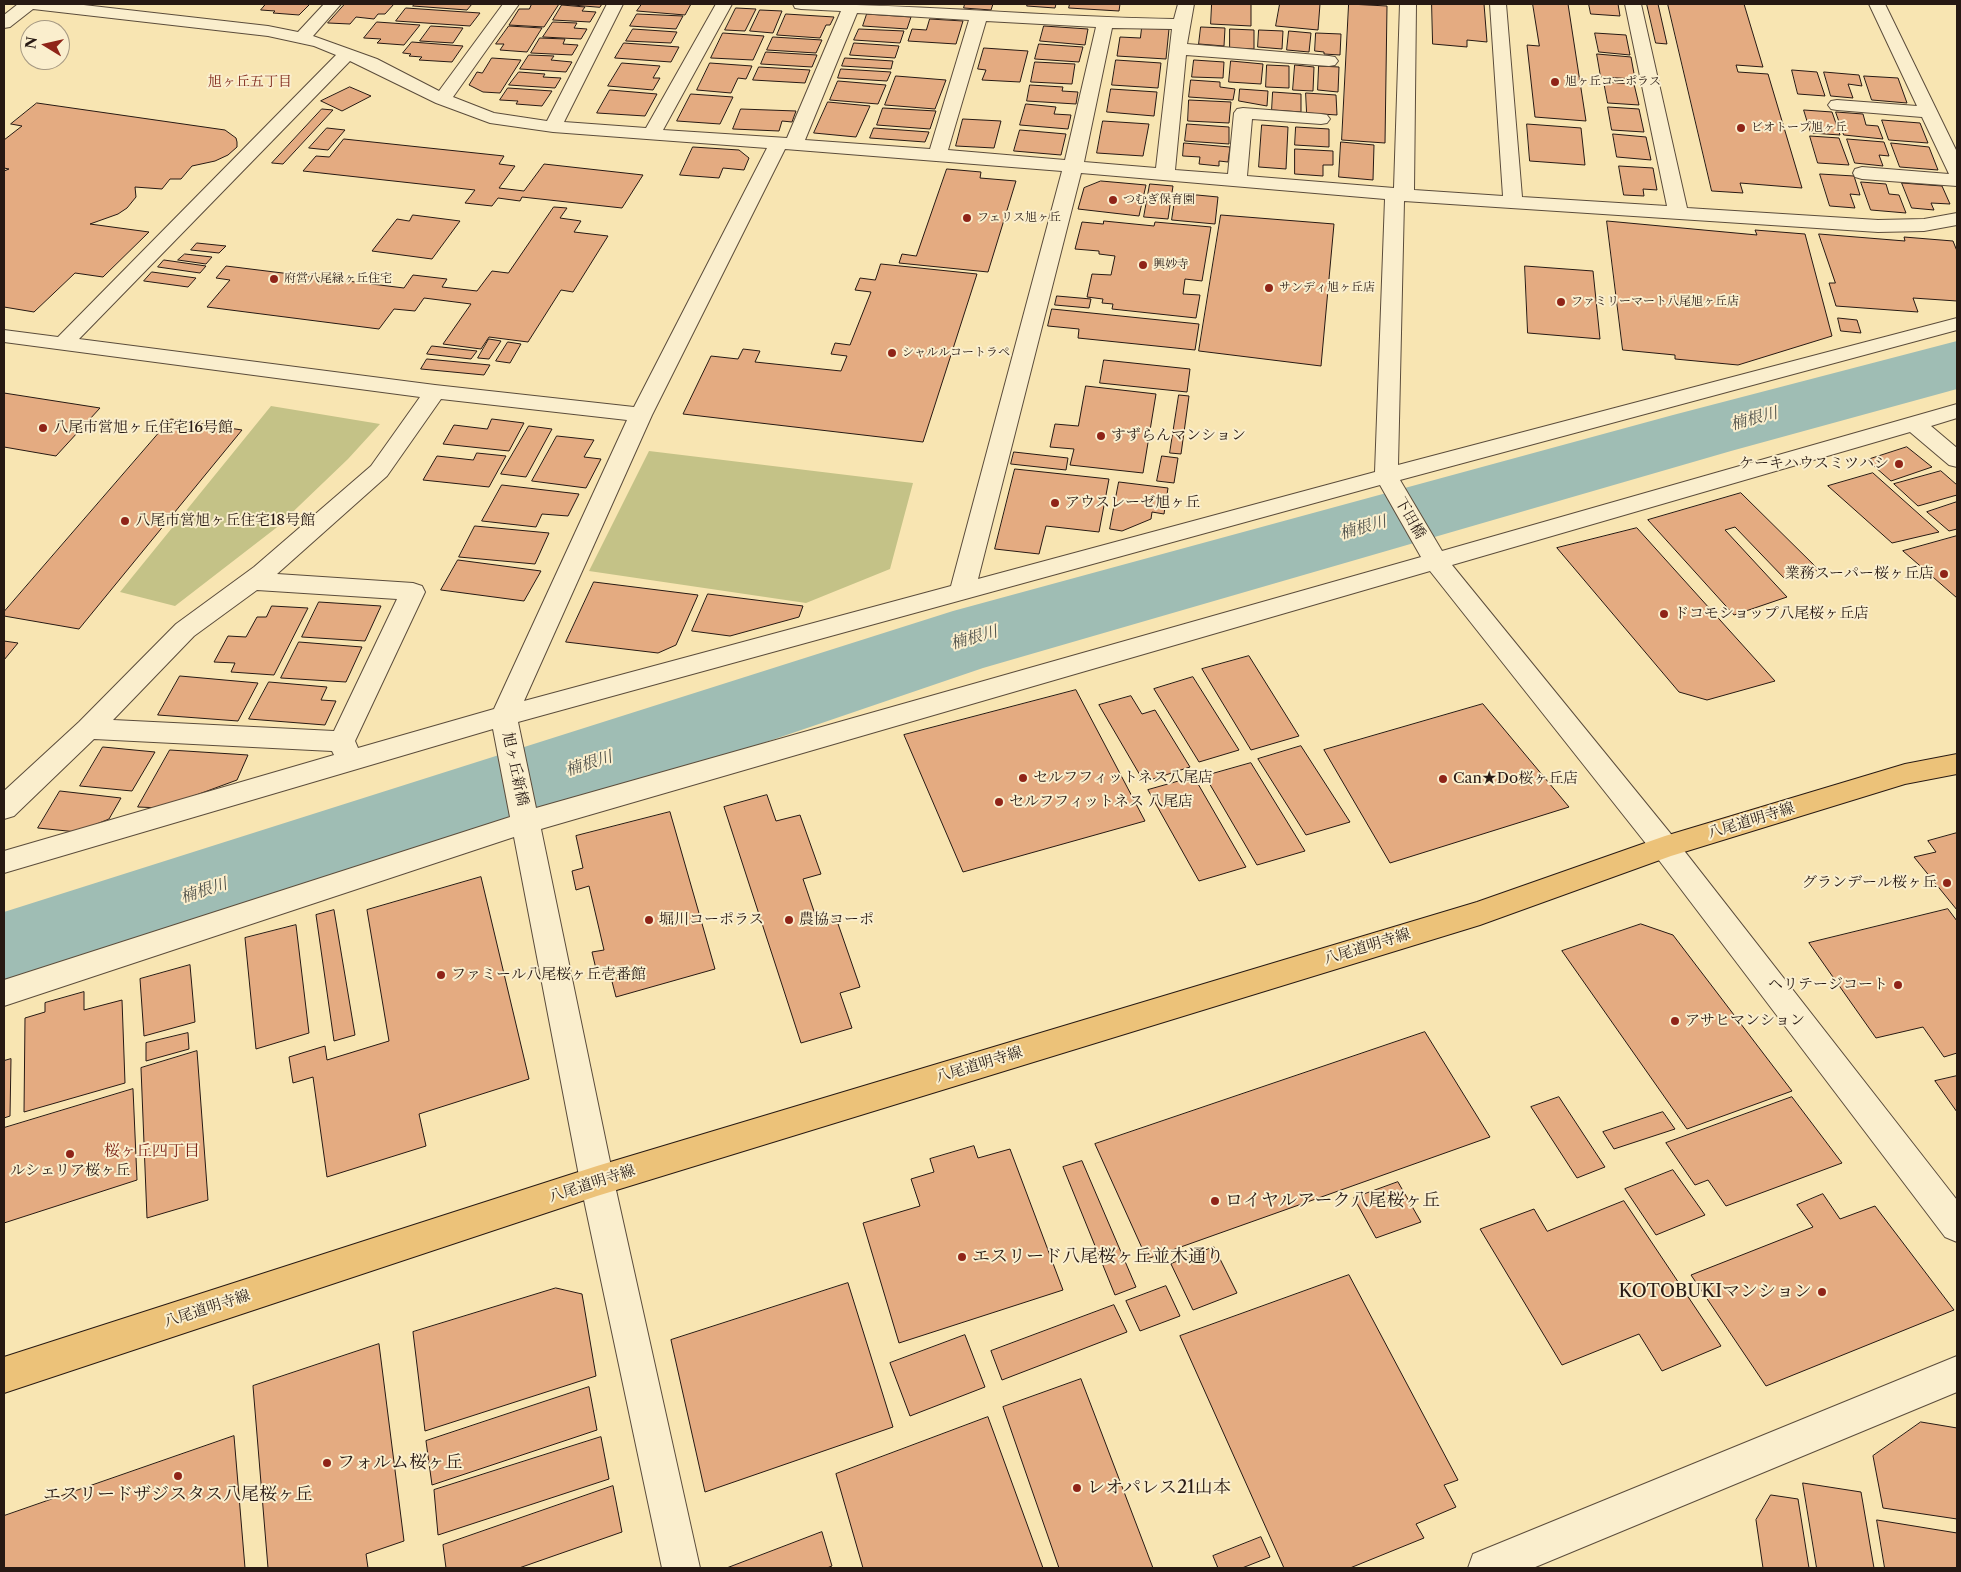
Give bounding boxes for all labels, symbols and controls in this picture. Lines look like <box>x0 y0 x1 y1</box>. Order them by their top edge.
north arrow <box>20 20 70 70</box>
text: N <box>21 35 41 50</box>
district label: 旭ヶ丘五丁目 <box>208 74 292 90</box>
place label: 旭ヶ丘コーポラス <box>1565 75 1661 89</box>
marker: 旭ヶ丘コーポラス <box>1549 76 1561 88</box>
place label: ビオトープ旭ヶ丘 <box>1751 121 1847 135</box>
marker: ビオトープ旭ヶ丘 <box>1735 122 1747 134</box>
place label: つむぎ保育園 <box>1123 193 1195 207</box>
marker: つむぎ保育園 <box>1107 194 1119 206</box>
place label: フェリス旭ヶ丘 <box>977 211 1061 225</box>
marker: フェリス旭ヶ丘 <box>961 212 973 224</box>
place label: 興妙寺 <box>1153 258 1189 272</box>
marker: 興妙寺 <box>1137 259 1149 271</box>
place label: 府営八尾緑ヶ丘住宅 <box>284 272 392 286</box>
marker: 府営八尾緑ヶ丘住宅 <box>268 273 280 285</box>
place label: サンディ旭ヶ丘店 <box>1279 281 1375 295</box>
marker: サンディ旭ヶ丘店 <box>1263 282 1275 294</box>
place label: ファミリーマート八尾旭ヶ丘店 <box>1571 295 1739 309</box>
marker: ファミリーマート八尾旭ヶ丘店 <box>1555 296 1567 308</box>
place label: シャルルコートラペ <box>902 346 1010 360</box>
marker: シャルルコートラペ <box>886 347 898 359</box>
water label: 楠根川 <box>1728 404 1780 434</box>
place label: 八尾市営旭ヶ丘住宅16号館 <box>53 419 233 437</box>
marker: 八尾市営旭ヶ丘住宅16号館 <box>37 422 49 434</box>
place label: すずらんマンション <box>1111 427 1246 445</box>
marker: すずらんマンション <box>1095 430 1107 442</box>
place label: ケーキハウスミツハシ <box>1739 455 1889 473</box>
marker: ケーキハウスミツハシ <box>1893 458 1905 470</box>
place label: アウスレーゼ旭ヶ丘 <box>1065 494 1200 512</box>
street label: 下田橋 <box>1391 494 1429 542</box>
marker: アウスレーゼ旭ヶ丘 <box>1049 497 1061 509</box>
place label: 八尾市営旭ヶ丘住宅18号館 <box>135 512 315 530</box>
water label: 楠根川 <box>1337 512 1389 544</box>
marker: 八尾市営旭ヶ丘住宅18号館 <box>119 515 131 527</box>
place label: 業務スーパー桜ヶ丘店 <box>1785 565 1934 583</box>
marker: 業務スーパー桜ヶ丘店 <box>1938 568 1950 580</box>
place label: ドコモショップ八尾桜ヶ丘店 <box>1674 605 1869 623</box>
marker: ドコモショップ八尾桜ヶ丘店 <box>1658 608 1670 620</box>
water label: 楠根川 <box>948 622 1000 654</box>
street label: 旭ヶ丘新橋 <box>498 730 532 808</box>
water label: 楠根川 <box>563 747 615 781</box>
place label: セルフフィットネス八尾店 <box>1033 769 1213 787</box>
place label: Can★Do桜ヶ丘店 <box>1453 770 1578 788</box>
marker: セルフフィットネス八尾店 <box>1017 772 1029 784</box>
marker: Can★Do桜ヶ丘店 <box>1437 773 1449 785</box>
place label: セルフフィットネス 八尾店 <box>1009 793 1193 811</box>
marker: セルフフィットネス 八尾店 <box>993 796 1005 808</box>
street label: 八尾道明寺線 <box>1705 799 1797 843</box>
water label: 楠根川 <box>178 874 230 908</box>
place label: グランデール桜ヶ丘 <box>1802 874 1937 892</box>
marker: グランデール桜ヶ丘 <box>1941 877 1953 889</box>
place label: 堀川コーポラス <box>659 911 764 929</box>
place label: 農協コーポ <box>799 911 874 929</box>
marker: 堀川コーポラス <box>643 914 655 926</box>
marker: 農協コーポ <box>783 914 795 926</box>
street label: 八尾道明寺線 <box>1321 925 1413 969</box>
place label: ファミール八尾桜ヶ丘壱番館 <box>451 966 646 984</box>
marker: ファミール八尾桜ヶ丘壱番館 <box>435 969 447 981</box>
place label: ヘリテージコート <box>1768 976 1888 994</box>
marker: ヘリテージコート <box>1892 979 1904 991</box>
place label: アサヒマンション <box>1685 1012 1805 1030</box>
marker: アサヒマンション <box>1669 1015 1681 1027</box>
street label: 八尾道明寺線 <box>933 1043 1025 1087</box>
district label: 桜ヶ丘四丁目 <box>104 1141 200 1161</box>
marker: ルシェリア桜ヶ丘 <box>64 1148 76 1160</box>
place label: ルシェリア桜ヶ丘 <box>10 1162 130 1180</box>
street label: 八尾道明寺線 <box>546 1162 638 1206</box>
place label: ロイヤルアーク八尾桜ヶ丘 <box>1225 1190 1440 1212</box>
marker: ロイヤルアーク八尾桜ヶ丘 <box>1209 1195 1221 1207</box>
place label: エスリード八尾桜ヶ丘並木通り <box>972 1246 1224 1268</box>
marker: エスリード八尾桜ヶ丘並木通り <box>956 1251 968 1263</box>
place label: KOTOBUKIマンション <box>1619 1281 1812 1303</box>
marker: KOTOBUKIマンション <box>1816 1286 1828 1298</box>
street label: 八尾道明寺線 <box>161 1287 253 1331</box>
place label: フォルム桜ヶ丘 <box>337 1452 463 1474</box>
marker: フォルム桜ヶ丘 <box>321 1457 333 1469</box>
marker: エスリードザジスタス八尾桜ヶ丘 <box>172 1470 184 1482</box>
place label: レオパレス21山本 <box>1087 1477 1231 1499</box>
marker: レオパレス21山本 <box>1071 1482 1083 1494</box>
place label: エスリードザジスタス八尾桜ヶ丘 <box>43 1484 313 1506</box>

